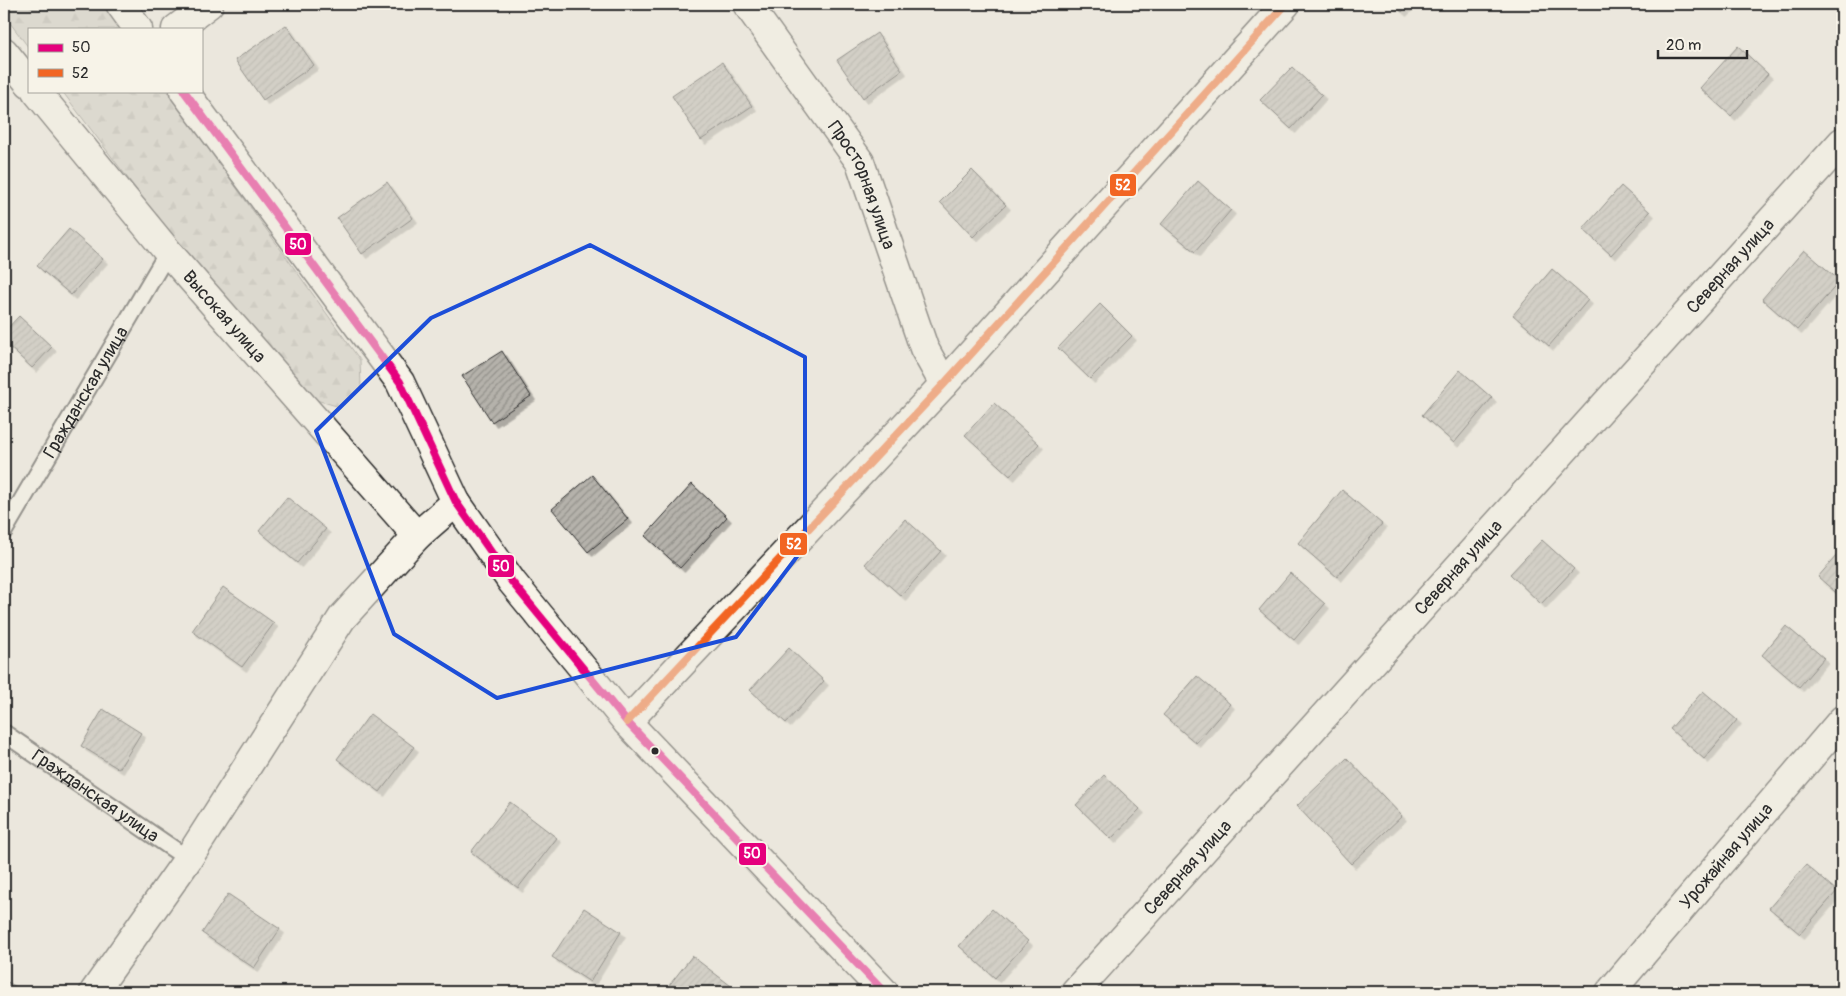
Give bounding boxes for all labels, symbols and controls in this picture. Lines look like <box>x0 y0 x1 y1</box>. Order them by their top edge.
legend <box>28 28 202 92</box>
scale bar <box>1658 28 1747 60</box>
text: 20 m <box>1666 36 1701 55</box>
text: 50 <box>72 38 90 57</box>
text: 52 <box>72 64 89 83</box>
street label: Просторная улица <box>822 117 900 252</box>
line badge: 52 <box>1109 173 1137 197</box>
text: 52 <box>1115 177 1131 194</box>
street label: Северная улица <box>1682 214 1780 319</box>
line badge: 50 <box>284 232 312 256</box>
text: 50 <box>289 236 307 253</box>
street label: Высокая улица <box>177 266 271 368</box>
street label: Гражданская улица <box>38 322 134 463</box>
street label: Северная улица <box>1410 515 1508 620</box>
line badge: 52 <box>779 532 808 556</box>
text: 52 <box>786 536 802 553</box>
line badge: 50 <box>487 554 515 578</box>
text: 50 <box>492 558 510 575</box>
street label: Гражданская улица <box>27 744 163 848</box>
unlabelled marker <box>650 746 660 756</box>
street label: Урожайная улица <box>1675 798 1778 914</box>
street label: Северная улица <box>1139 815 1237 920</box>
line badge: 50 <box>738 842 767 866</box>
text: 50 <box>743 845 761 862</box>

